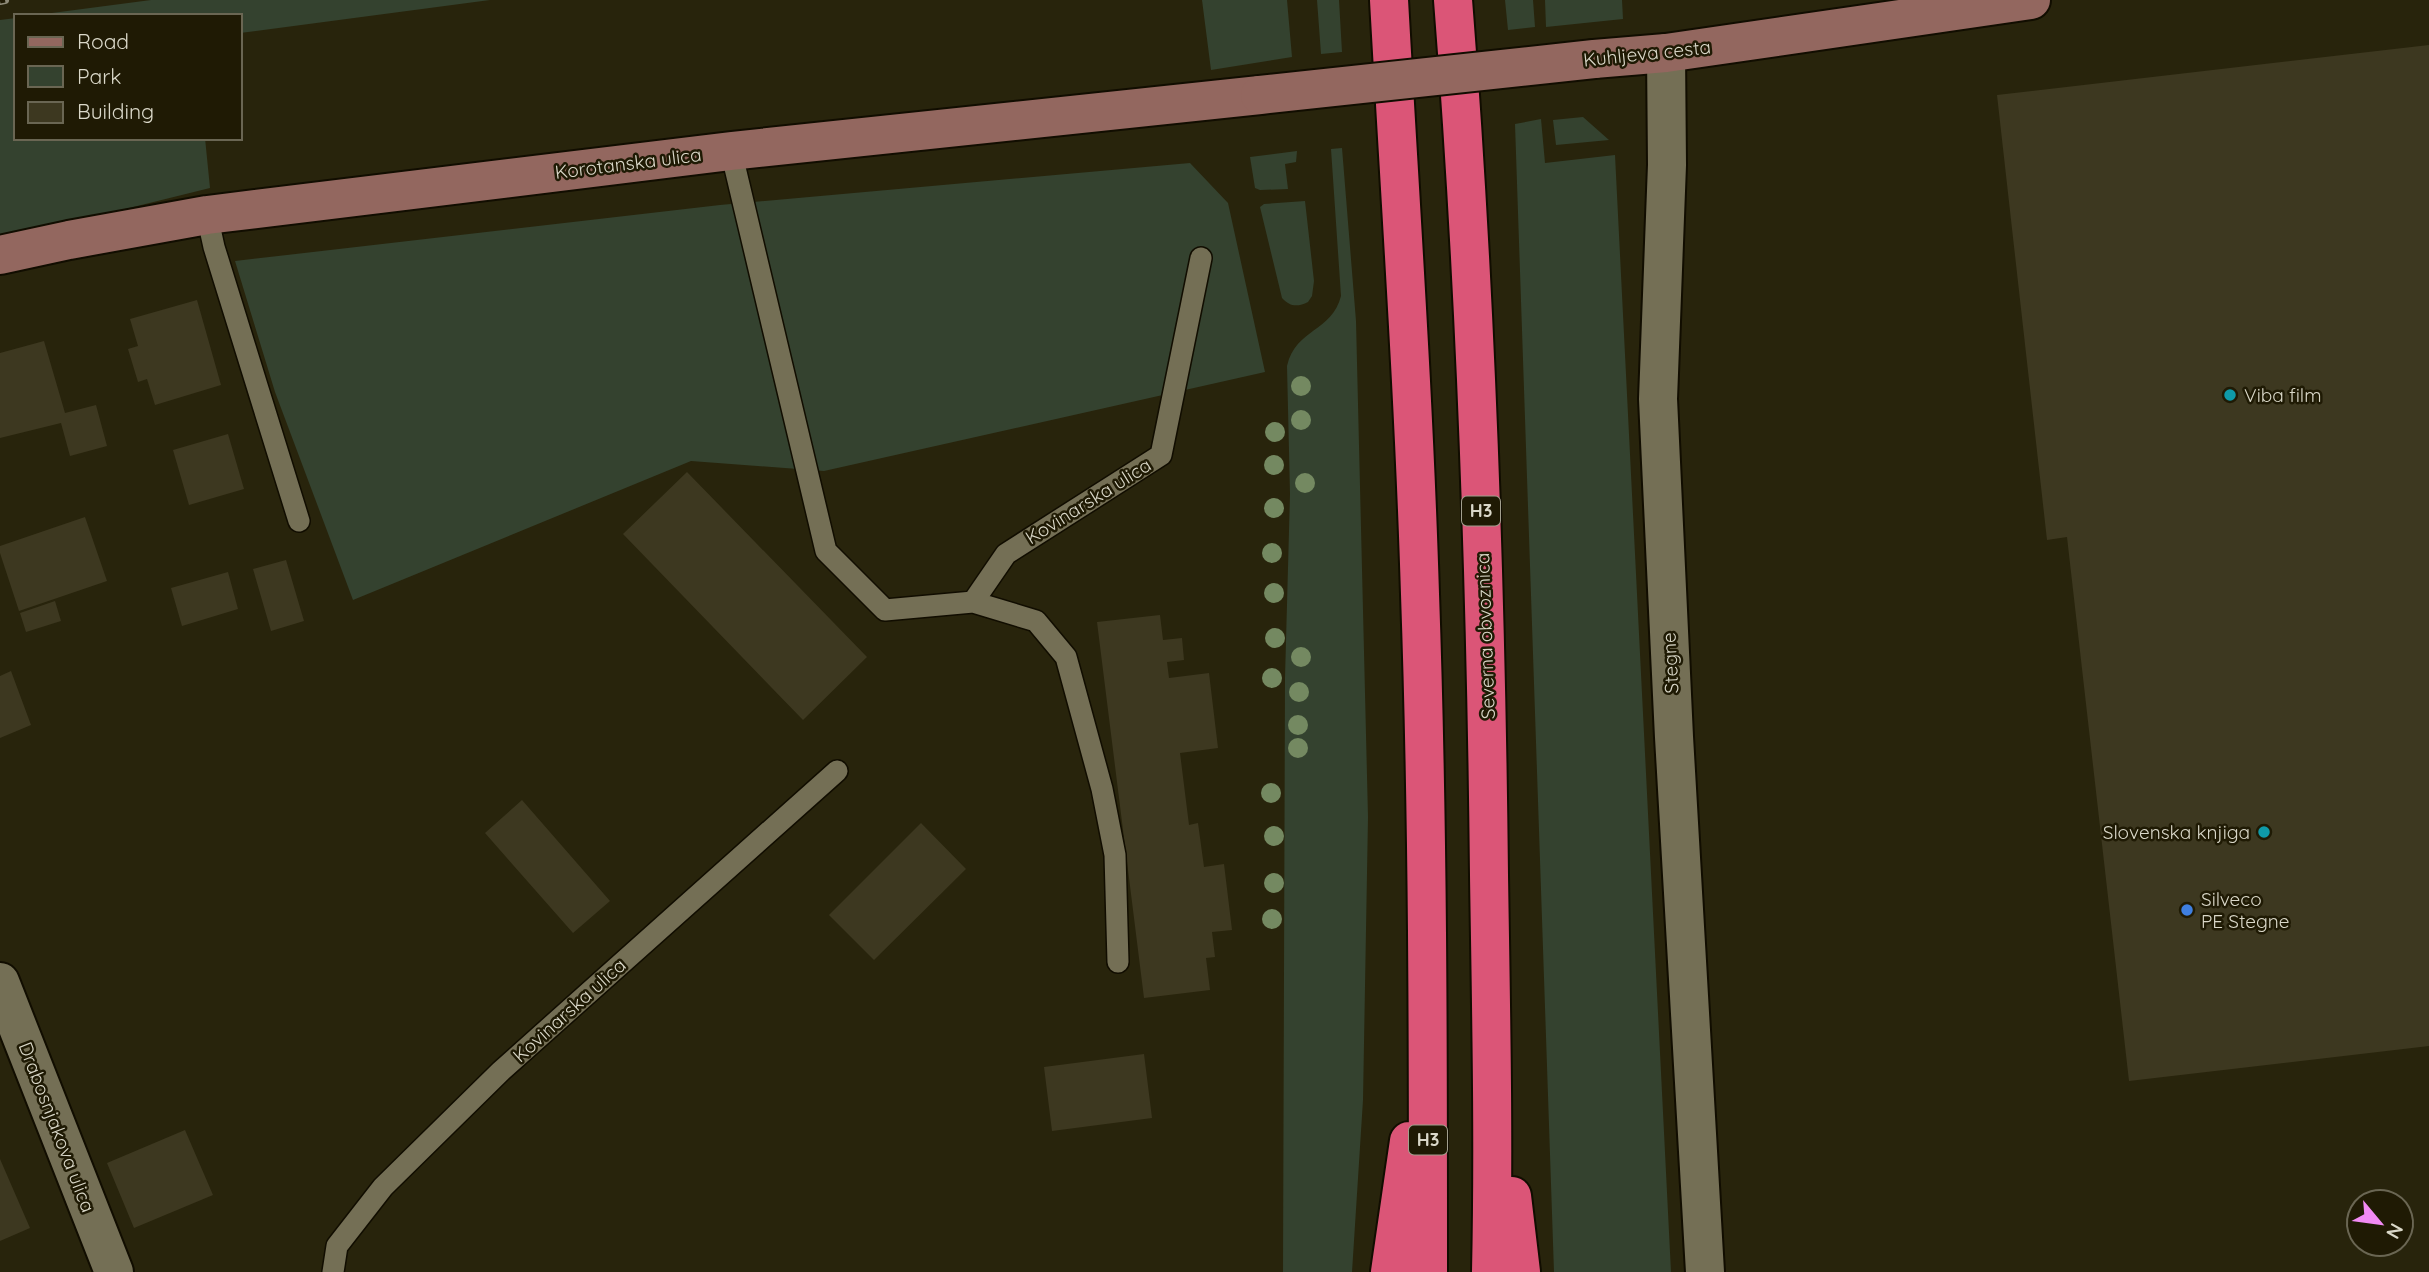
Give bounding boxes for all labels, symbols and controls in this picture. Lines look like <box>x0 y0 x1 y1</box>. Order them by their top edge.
legend <box>14 14 242 140</box>
text: Road <box>77 28 129 54</box>
street label: Kuhljeva cesta <box>1582 34 1712 72</box>
text: Park <box>77 63 121 89</box>
text: Building <box>77 98 154 124</box>
street label: Korotanska ulica <box>553 142 703 184</box>
place label: Viba film <box>2244 383 2322 407</box>
marker: Viba film <box>2222 387 2238 403</box>
street label: Kovinarska ulica <box>1021 453 1155 549</box>
road number: H3 <box>1462 496 1500 526</box>
street label: Severna obvoznica <box>1470 552 1500 720</box>
street label: Stegne <box>1656 632 1684 694</box>
place label: Slovenska knjiga <box>2103 820 2250 844</box>
marker: Slovenska knjiga <box>2256 824 2272 840</box>
place label: Silveco PE Stegne <box>2201 887 2290 933</box>
marker: Silveco PE Stegne <box>2179 902 2195 918</box>
street label: Kovinarska ulica <box>507 953 631 1067</box>
street label: Drabosnjakova ulica <box>13 1039 101 1215</box>
road number: H3 <box>1409 1126 1447 1154</box>
north arrow <box>2345 1188 2415 1258</box>
text: N <box>2381 1219 2409 1243</box>

